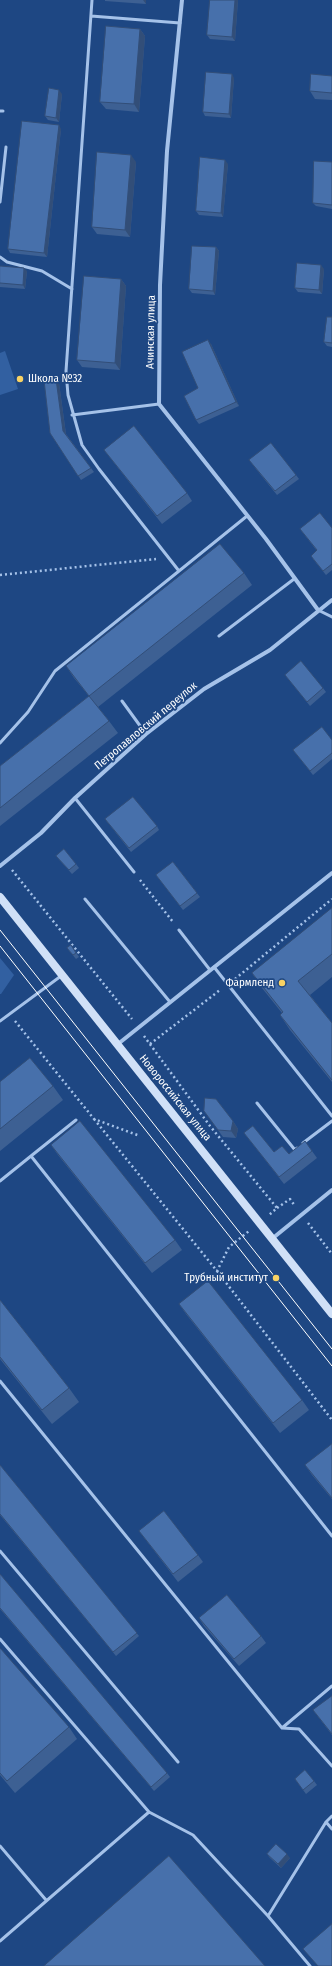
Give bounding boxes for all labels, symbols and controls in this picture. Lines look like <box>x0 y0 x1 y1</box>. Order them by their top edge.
street label: Ачинская улица <box>144 295 158 369</box>
place label: Школа №32 <box>28 372 82 386</box>
marker: Школа №32 <box>15 374 25 384</box>
street label: Петропавловский переулок <box>92 679 200 773</box>
place label: Фармленд <box>226 976 274 990</box>
marker: Фармленд <box>277 978 287 988</box>
street label: Новороссийская улица <box>136 1052 214 1144</box>
place label: Трубный институт <box>184 1271 268 1285</box>
marker: Трубный институт <box>271 1273 281 1283</box>

